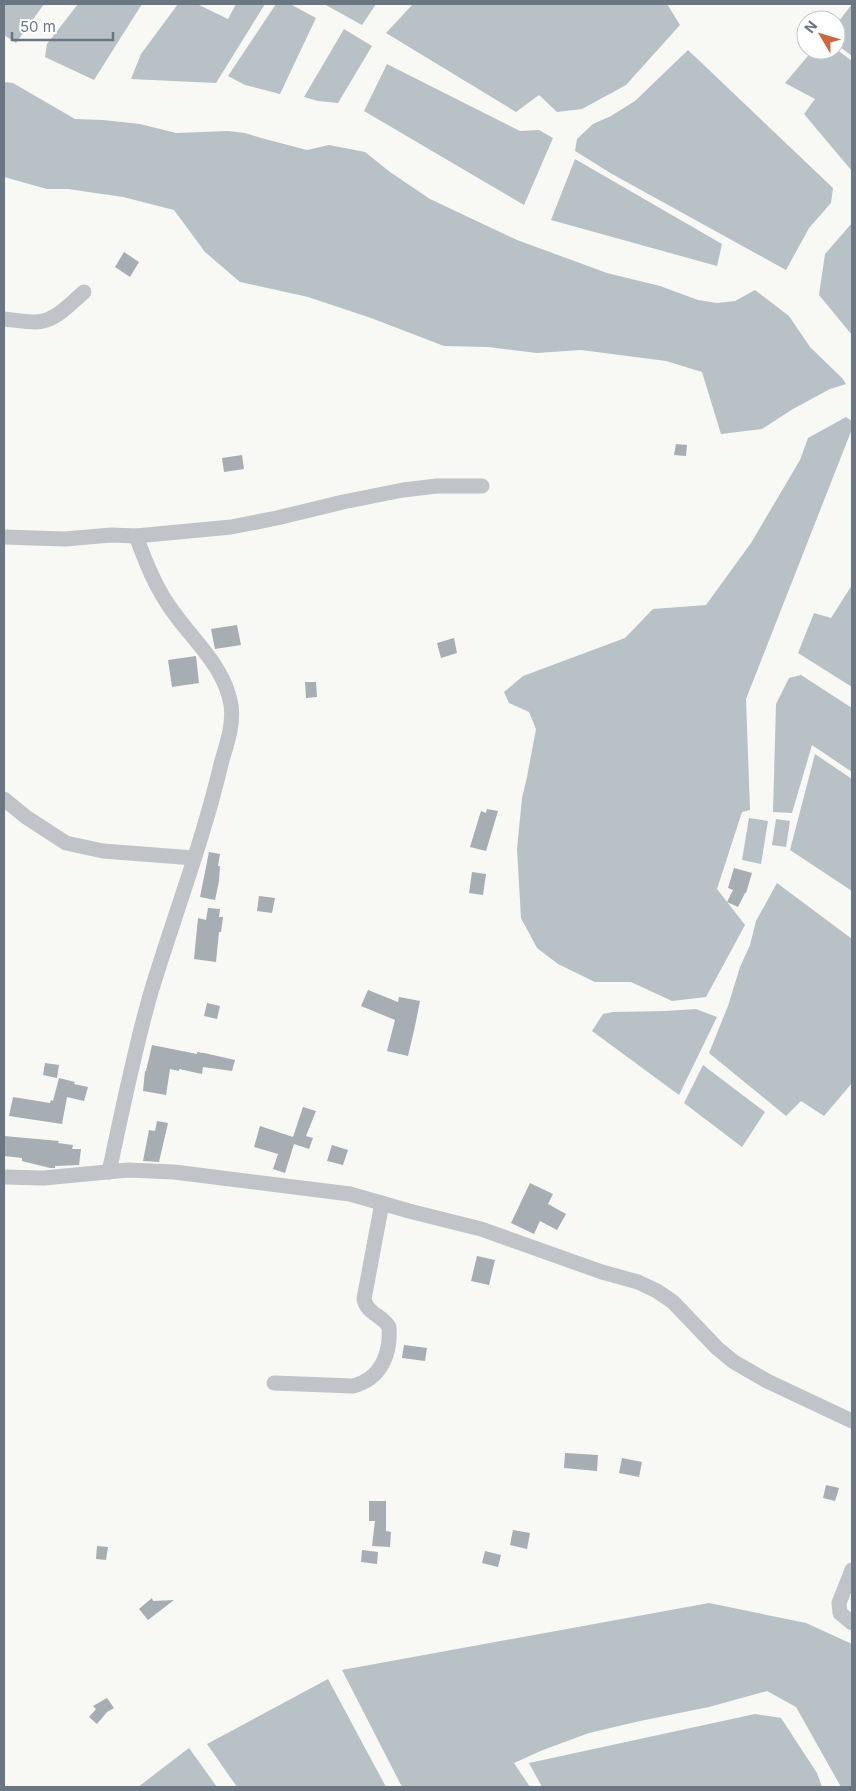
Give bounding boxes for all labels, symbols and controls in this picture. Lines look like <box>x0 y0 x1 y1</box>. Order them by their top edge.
scale bar <box>12 10 114 42</box>
north arrow <box>796 10 846 60</box>
text: 50 m <box>20 17 56 36</box>
text: N <box>800 17 820 36</box>

